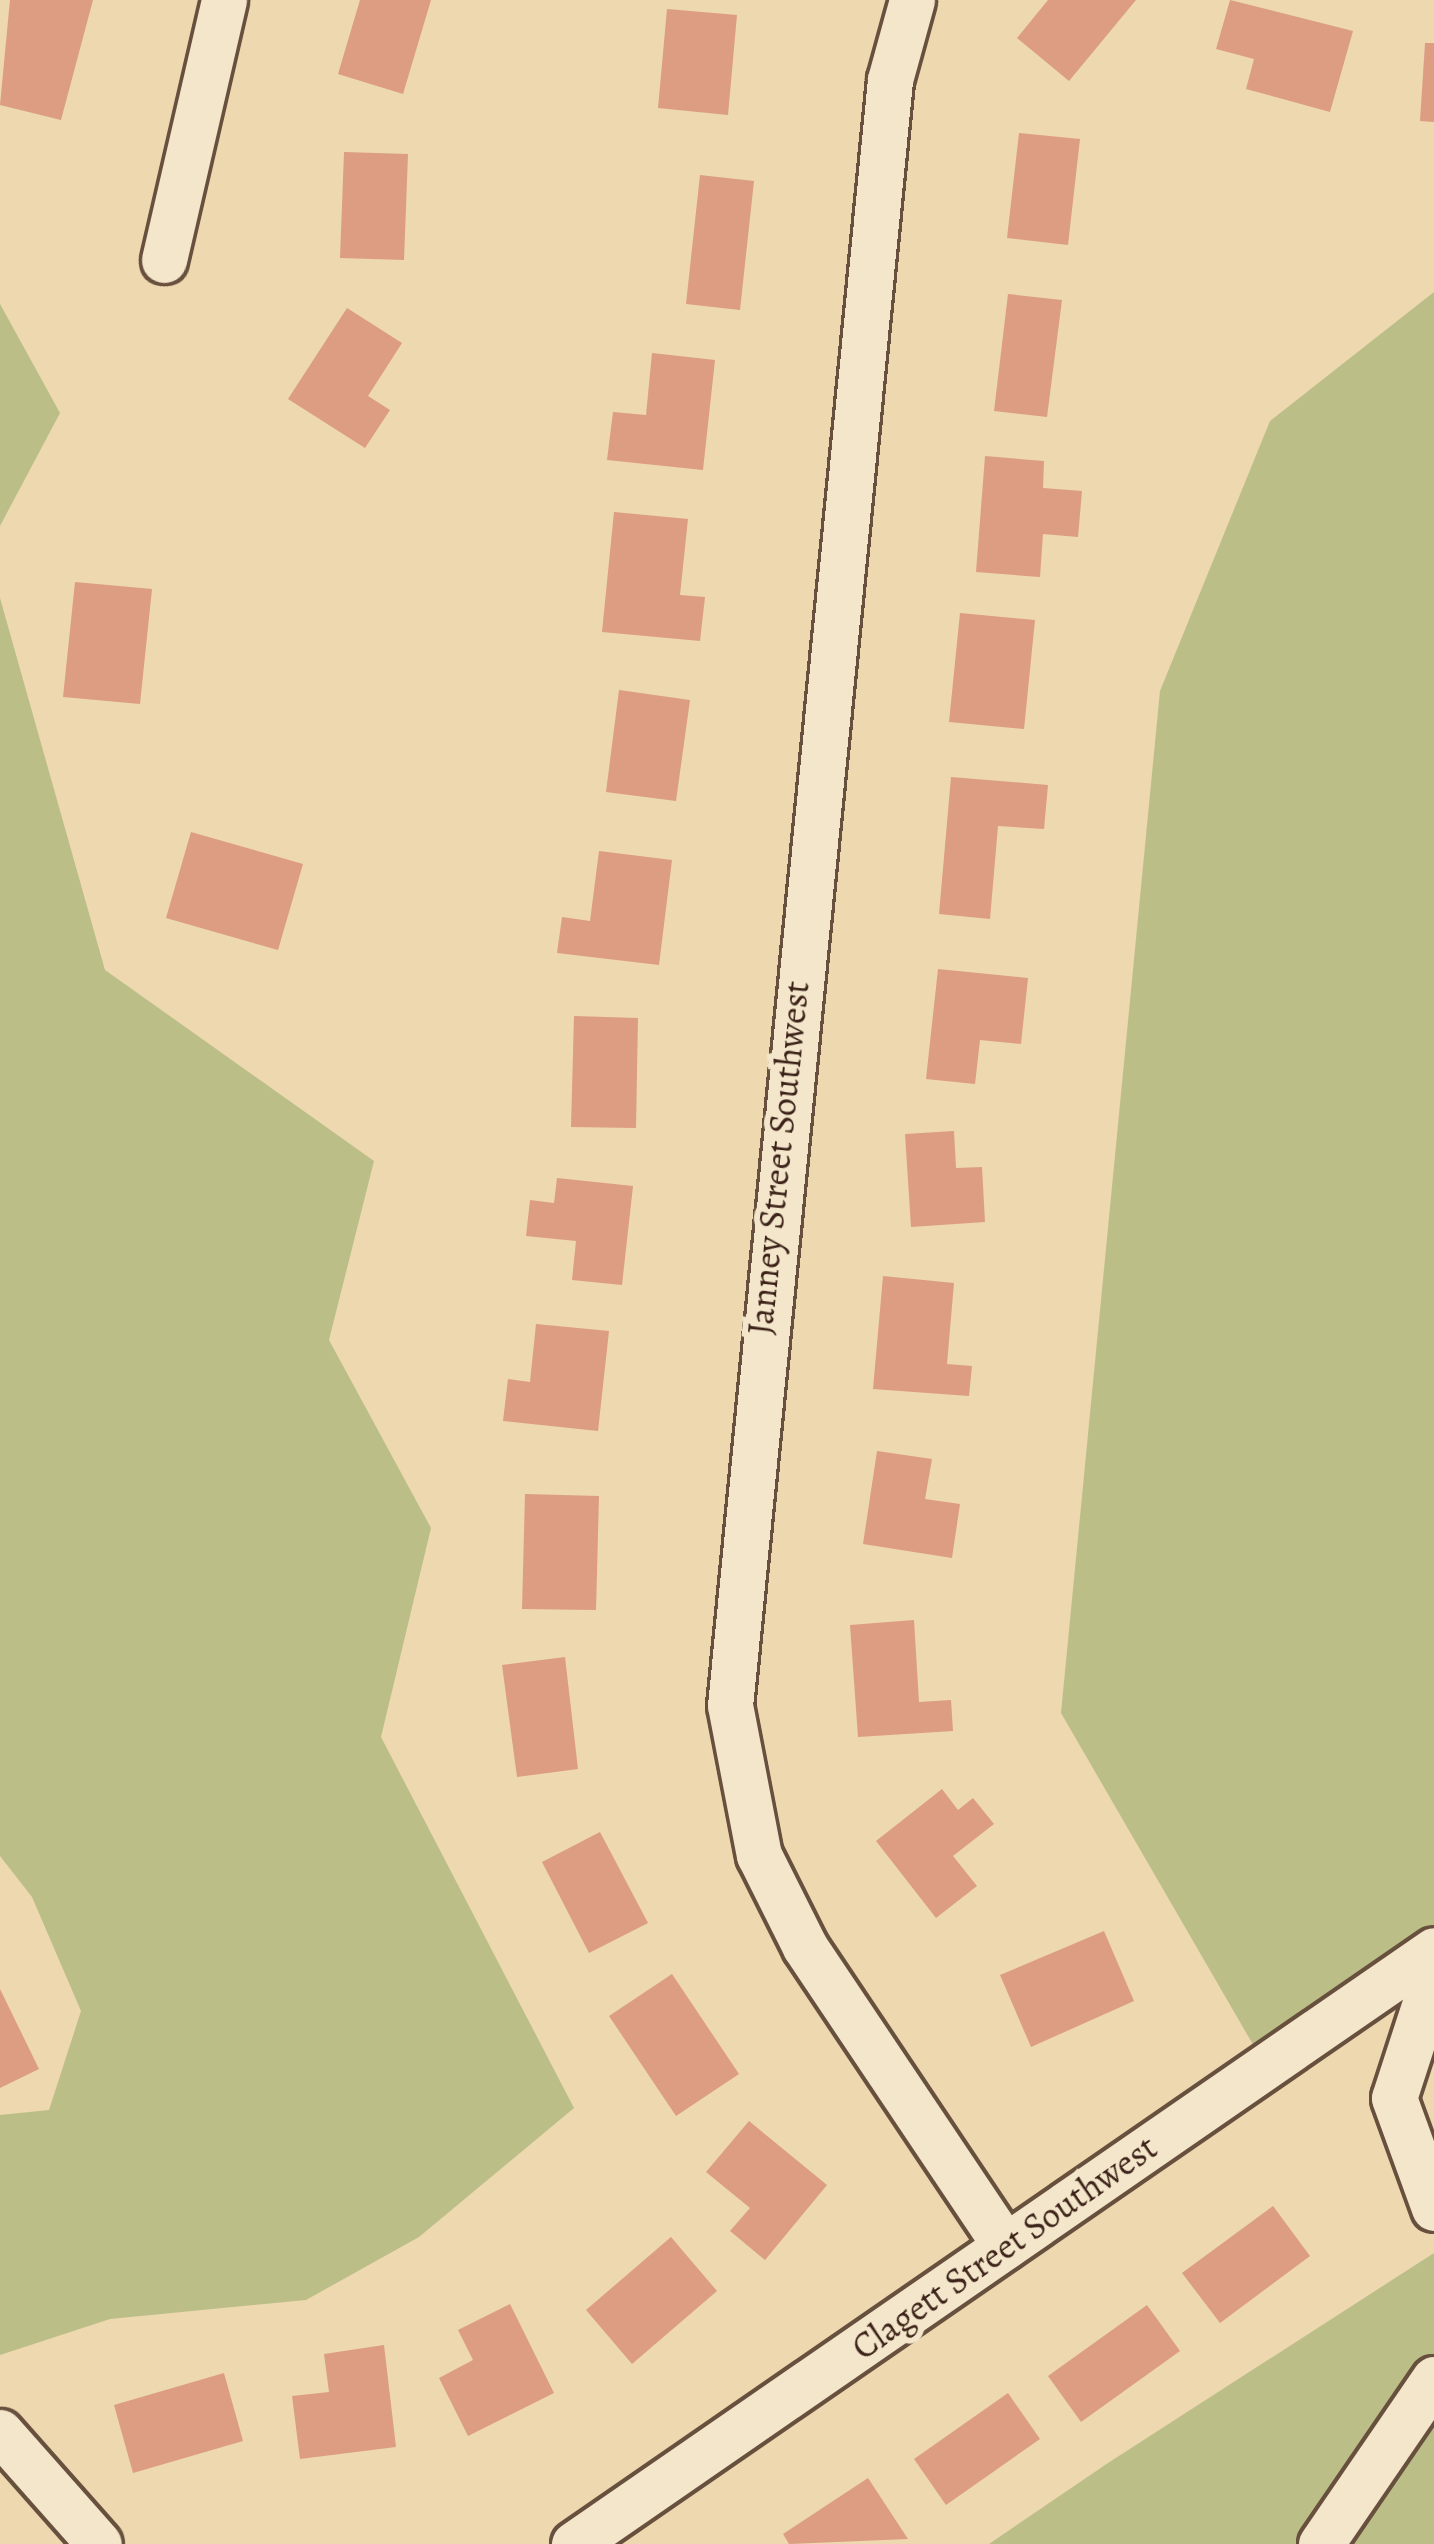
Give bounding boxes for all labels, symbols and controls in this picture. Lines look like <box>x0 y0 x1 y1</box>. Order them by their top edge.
street label: Janney Street Southwest <box>738 979 818 1337</box>
street label: Clagett Street Southwest <box>843 2125 1165 2369</box>

